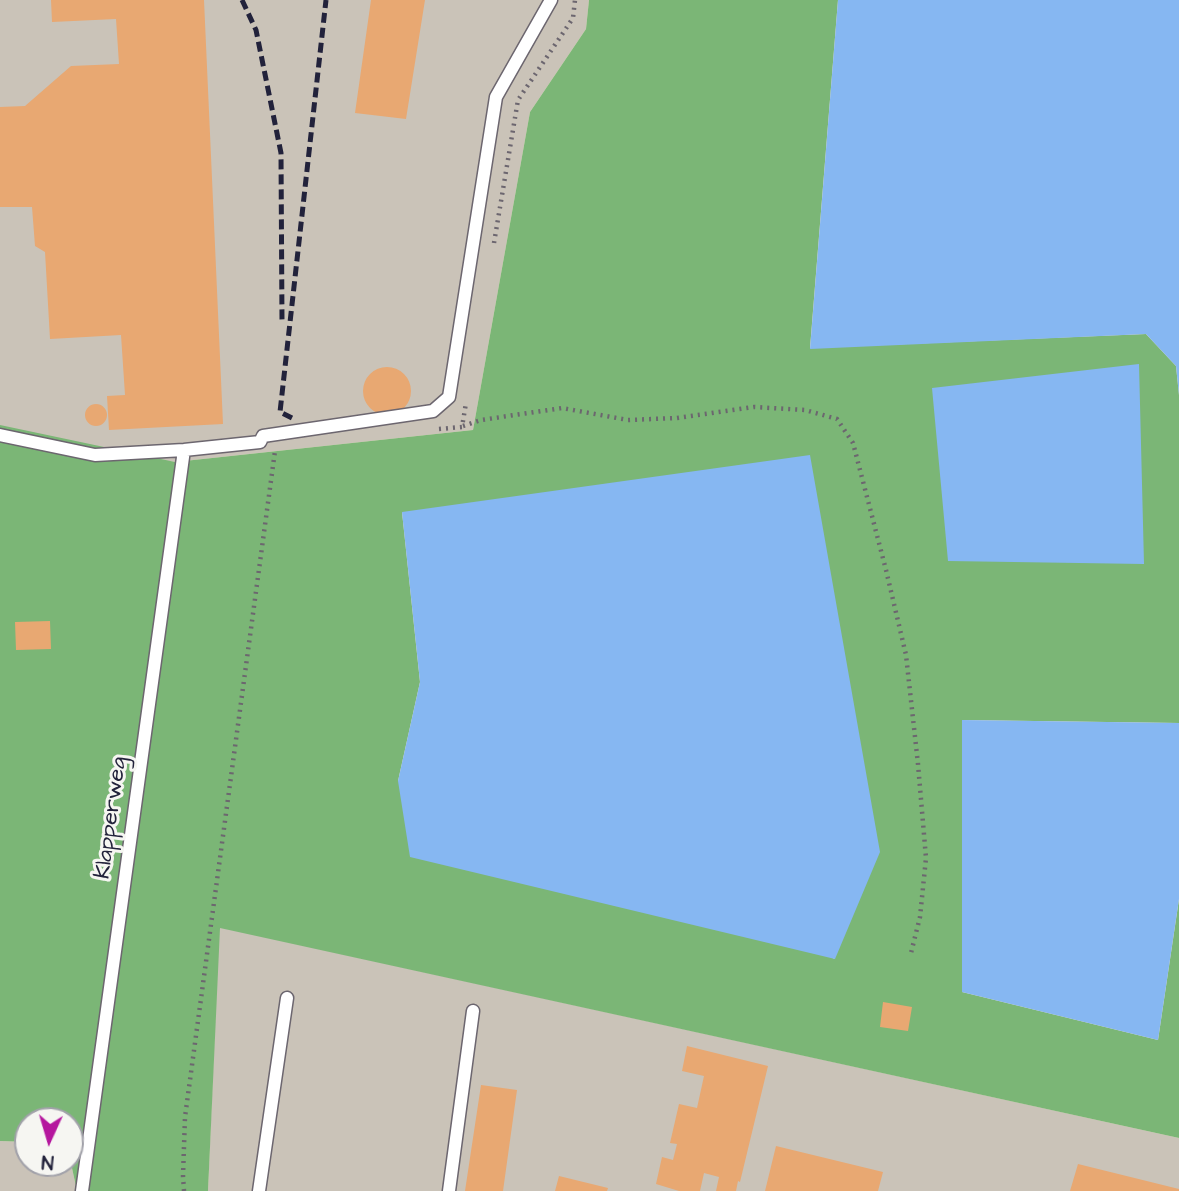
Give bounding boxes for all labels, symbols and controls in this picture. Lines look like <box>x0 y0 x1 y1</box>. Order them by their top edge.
street label: Klapperweg <box>90 755 134 881</box>
north arrow <box>14 1107 84 1177</box>
text: N <box>41 1148 55 1175</box>

